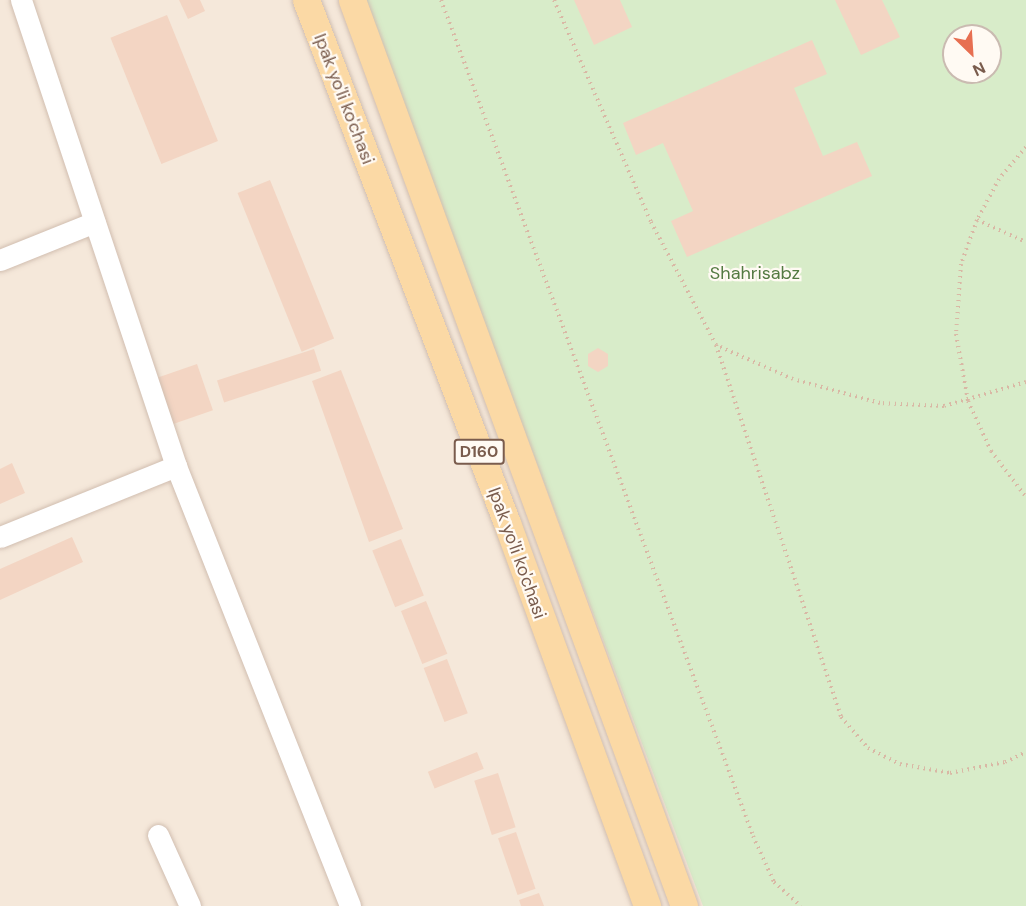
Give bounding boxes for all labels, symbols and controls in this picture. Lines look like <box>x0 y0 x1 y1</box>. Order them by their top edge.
north arrow <box>942 24 1002 84</box>
street label: Ipak yo'li ko'chasi <box>309 31 379 167</box>
text: N <box>969 57 989 81</box>
park label: Shahrisabz <box>710 262 800 284</box>
road number: D160 <box>454 439 504 465</box>
street label: Ipak yo'li ko'chasi <box>483 484 551 622</box>

